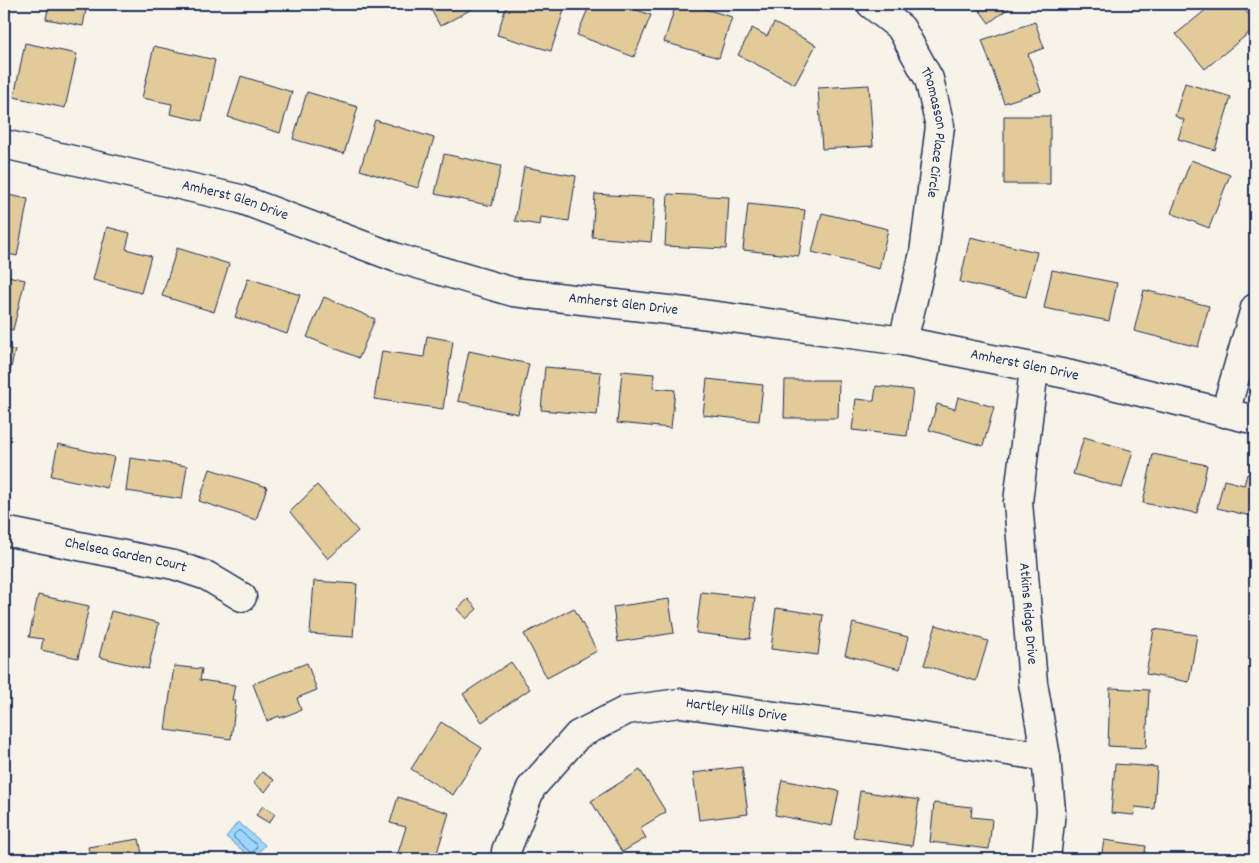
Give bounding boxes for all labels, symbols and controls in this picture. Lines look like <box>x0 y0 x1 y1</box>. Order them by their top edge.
street label: Thomasson Place Circle <box>914 63 951 199</box>
street label: Amherst Glen Drive <box>180 175 292 227</box>
street label: Amherst Glen Drive <box>567 288 680 322</box>
street label: Amherst Glen Drive <box>968 344 1081 388</box>
street label: Chelsea Garden Court <box>63 532 190 580</box>
street label: Atkins Ridge Drive <box>1012 562 1042 666</box>
street label: Hartley Hills Drive <box>684 693 789 729</box>

